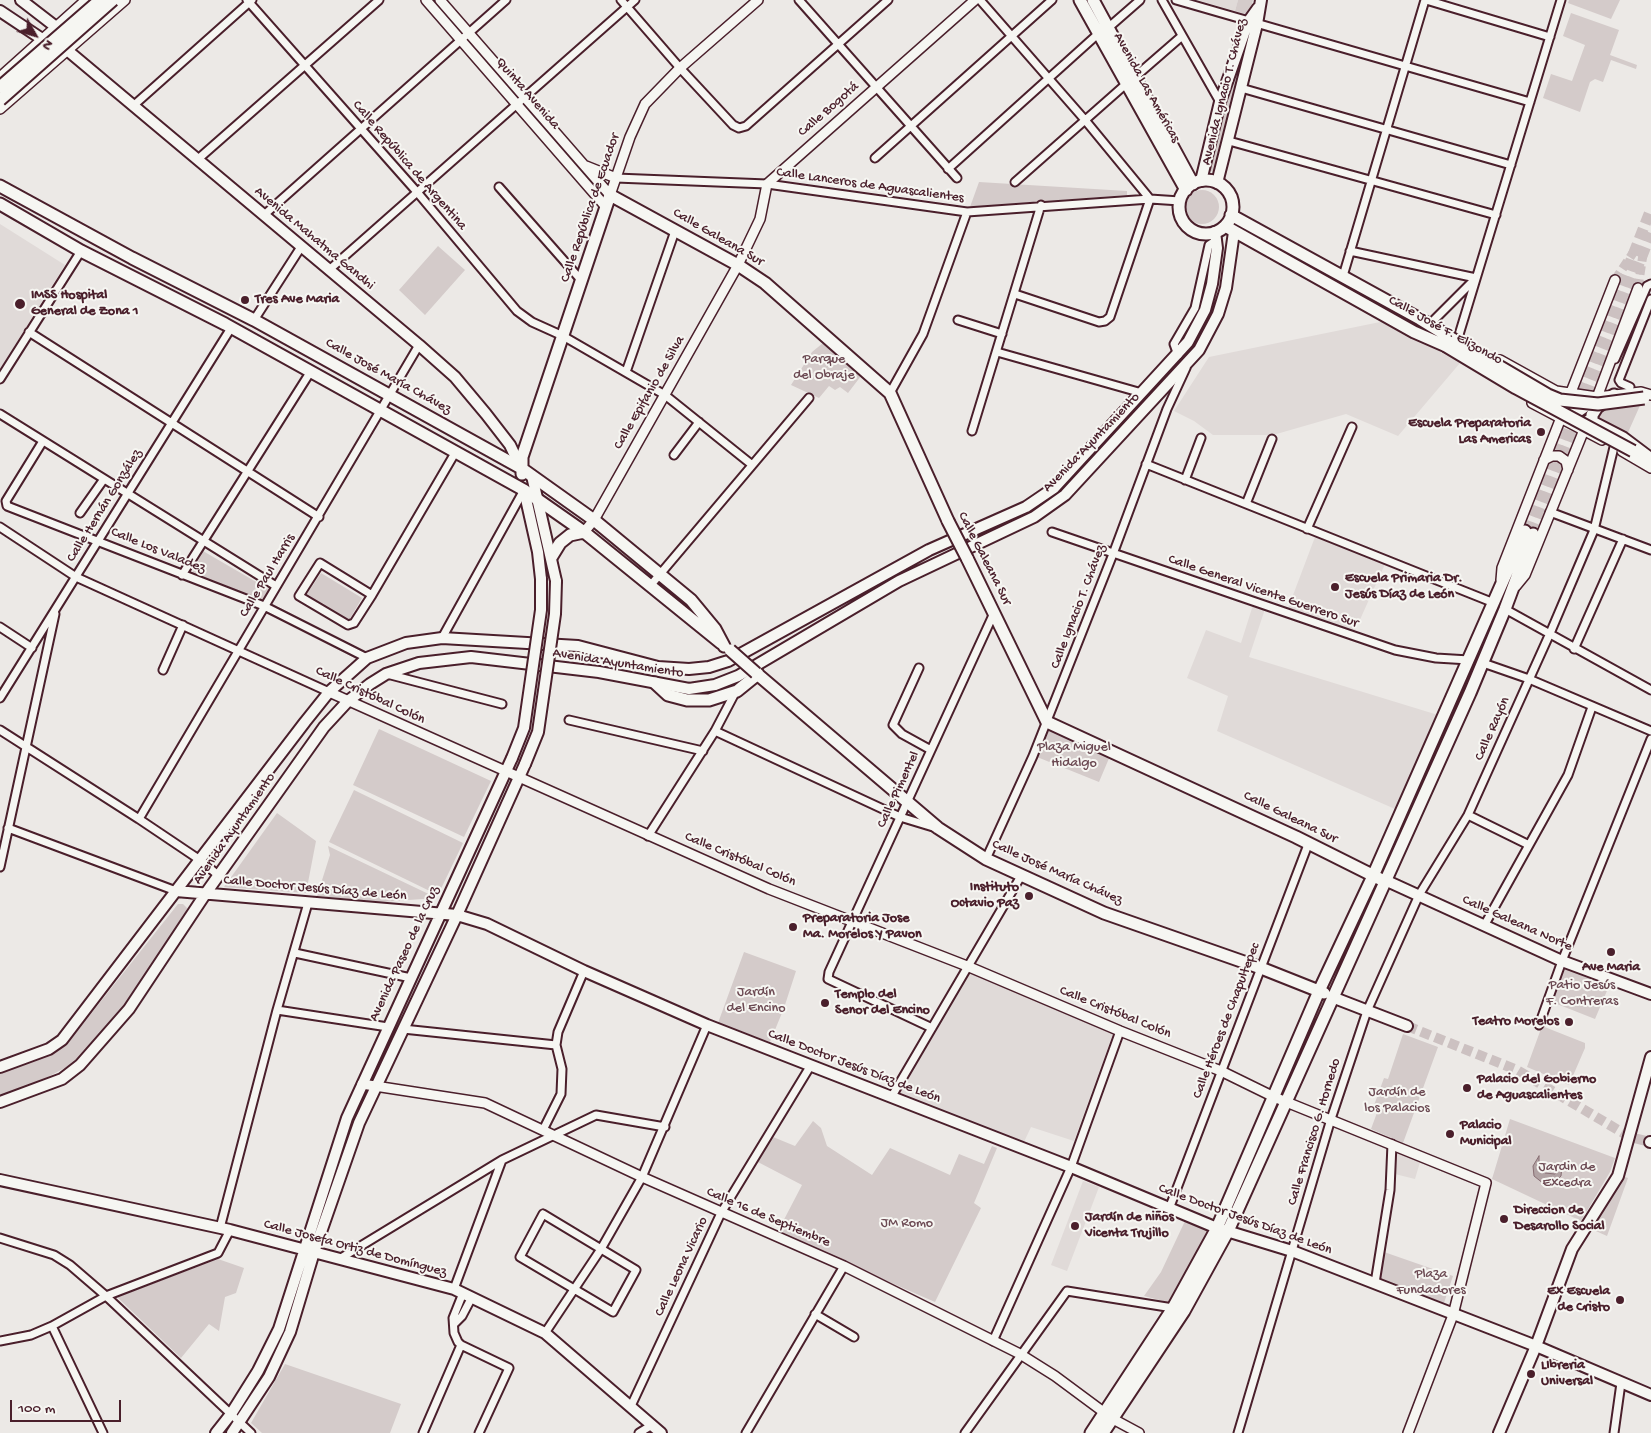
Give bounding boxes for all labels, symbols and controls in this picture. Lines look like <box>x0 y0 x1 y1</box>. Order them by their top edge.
north arrow <box>10 10 60 60</box>
street label: Avenida Ignacio T. Chávez <box>1199 17 1251 167</box>
street label: Avenida Las Américas <box>1109 30 1183 146</box>
text: N <box>38 36 57 53</box>
street label: Quinta Avenida <box>491 55 563 133</box>
street label: Calle Bogotá <box>795 79 863 141</box>
street label: Calle República de Argentina <box>348 98 470 234</box>
street label: Calle República de Ecuador <box>558 131 624 285</box>
street label: Calle Lanceros de Aguascalientes <box>775 165 965 207</box>
street label: Avenida Mahatma Gandhi <box>250 184 378 294</box>
street label: Calle Galeana Sur <box>669 205 767 271</box>
place label: IMSS Hospital General de Zona 1 <box>31 288 139 321</box>
place label: Tres Ave Maria <box>255 292 339 308</box>
street label: Calle José F. Elizondo <box>1385 293 1505 369</box>
marker: Tres Ave Maria <box>239 294 251 306</box>
marker: IMSS Hospital General de Zona 1 <box>13 297 27 311</box>
street label: Calle Epifanio de Silva <box>611 333 689 453</box>
street label: Calle José María Chávez <box>322 335 454 419</box>
park label: Parque del Obraje <box>793 352 855 384</box>
street label: Avenida Ayuntamiento <box>1040 390 1144 496</box>
place label: Escuela Preparatoria Las Americas <box>1408 416 1531 448</box>
marker: Escuela Preparatoria Las Americas <box>1535 426 1547 438</box>
street label: Calle Hernán González <box>63 447 147 565</box>
street label: Calle Galeana Sur <box>953 510 1015 608</box>
street label: Calle Los Valadez <box>108 524 208 578</box>
street label: Calle Paul Harris <box>236 531 300 621</box>
street label: Calle Ignacio T. Chávez <box>1048 542 1110 672</box>
street label: Calle General Vicente Guerrero Sur <box>1166 551 1360 633</box>
place label: Escuela Primaria Dr. Jesús Díaz de León <box>1345 571 1463 604</box>
marker: Escuela Primaria Dr. Jesús Díaz de León <box>1329 581 1341 593</box>
street label: Avenida Ayuntamiento <box>551 645 685 683</box>
street label: Calle Cristóbal Colón <box>312 663 428 729</box>
street label: Calle Rayón <box>1472 695 1514 763</box>
park label: Plaza Miguel Hidalgo <box>1037 740 1111 772</box>
street label: Calle Pimentel <box>874 749 924 831</box>
street label: Avenida Ayuntamiento <box>190 770 280 888</box>
street label: Calle Galeana Sur <box>1240 788 1340 848</box>
street label: Calle Cristóbal Colón <box>682 829 798 891</box>
street label: Calle José María Chávez <box>989 837 1125 909</box>
street label: Calle Doctor Jesús Díaz de León <box>223 873 407 905</box>
place label: Instituto Octavio Paz <box>951 880 1019 912</box>
street label: Avenida Paseo de la Cruz <box>366 884 444 1024</box>
marker: Instituto Octavio Paz <box>1023 890 1035 902</box>
street label: Calle Galeana Norte <box>1459 892 1575 956</box>
place label: Preparatoria Jose Ma. Morelos Y Pavon <box>803 911 922 944</box>
marker: Preparatoria Jose Ma. Morelos Y Pavon <box>787 921 799 933</box>
street label: Calle Héroes de Chapultepec <box>1190 941 1264 1101</box>
marker: Ave Maria <box>1605 946 1617 958</box>
place label: Ave Maria <box>1582 960 1640 976</box>
park label: Patio Jesús F. Contreras <box>1546 978 1618 1010</box>
street label: Calle Cristóbal Colón <box>1057 983 1173 1043</box>
park label: Jardín del Encino <box>727 985 785 1018</box>
place label: Templo del Senor del Encino <box>835 987 930 1020</box>
marker: Templo del Senor del Encino <box>819 997 831 1009</box>
place label: Teatro Morelos <box>1473 1014 1559 1030</box>
marker: Teatro Morelos <box>1563 1016 1575 1028</box>
street label: Calle Doctor Jesús Díaz de León <box>765 1026 943 1108</box>
street label: Calle Francisco G. Hornedo <box>1285 1056 1345 1208</box>
place label: Palacio del Gobierno de Aguascalientes <box>1477 1072 1596 1104</box>
marker: Palacio del Gobierno de Aguascalientes <box>1461 1082 1473 1094</box>
park label: Jardín de los Palacios <box>1364 1085 1430 1118</box>
place label: Palacio Municipal <box>1460 1118 1512 1150</box>
marker: Palacio Municipal <box>1444 1128 1456 1140</box>
park label: Jardin de Excedra <box>1539 1160 1595 1192</box>
street label: Calle Doctor Jesús Díaz de León <box>1156 1181 1334 1259</box>
street label: Calle 16 de Septiembre <box>704 1184 832 1252</box>
place label: Direccion de Desarollo Social <box>1514 1203 1605 1236</box>
place label: Jardín de niños Vicenta Trujillo <box>1085 1210 1174 1242</box>
marker: Direccion de Desarollo Social <box>1498 1213 1510 1225</box>
street label: Calle Leona Vicario <box>652 1214 712 1320</box>
street label: Calle Josefa Ortiz de Domínguez <box>262 1216 448 1282</box>
park label: JM Romo <box>881 1216 933 1232</box>
marker: Jardín de niños Vicenta Trujillo <box>1069 1220 1081 1232</box>
park label: Plaza Fundadores <box>1396 1267 1466 1300</box>
place label: Ex Escuela de Cristo <box>1547 1284 1610 1316</box>
marker: Ex Escuela de Cristo <box>1614 1294 1626 1306</box>
place label: LIbreria Universal <box>1541 1358 1593 1390</box>
marker: LIbreria Universal <box>1525 1368 1537 1380</box>
scale bar <box>12 1390 124 1422</box>
text: 100 m <box>18 1400 55 1418</box>

